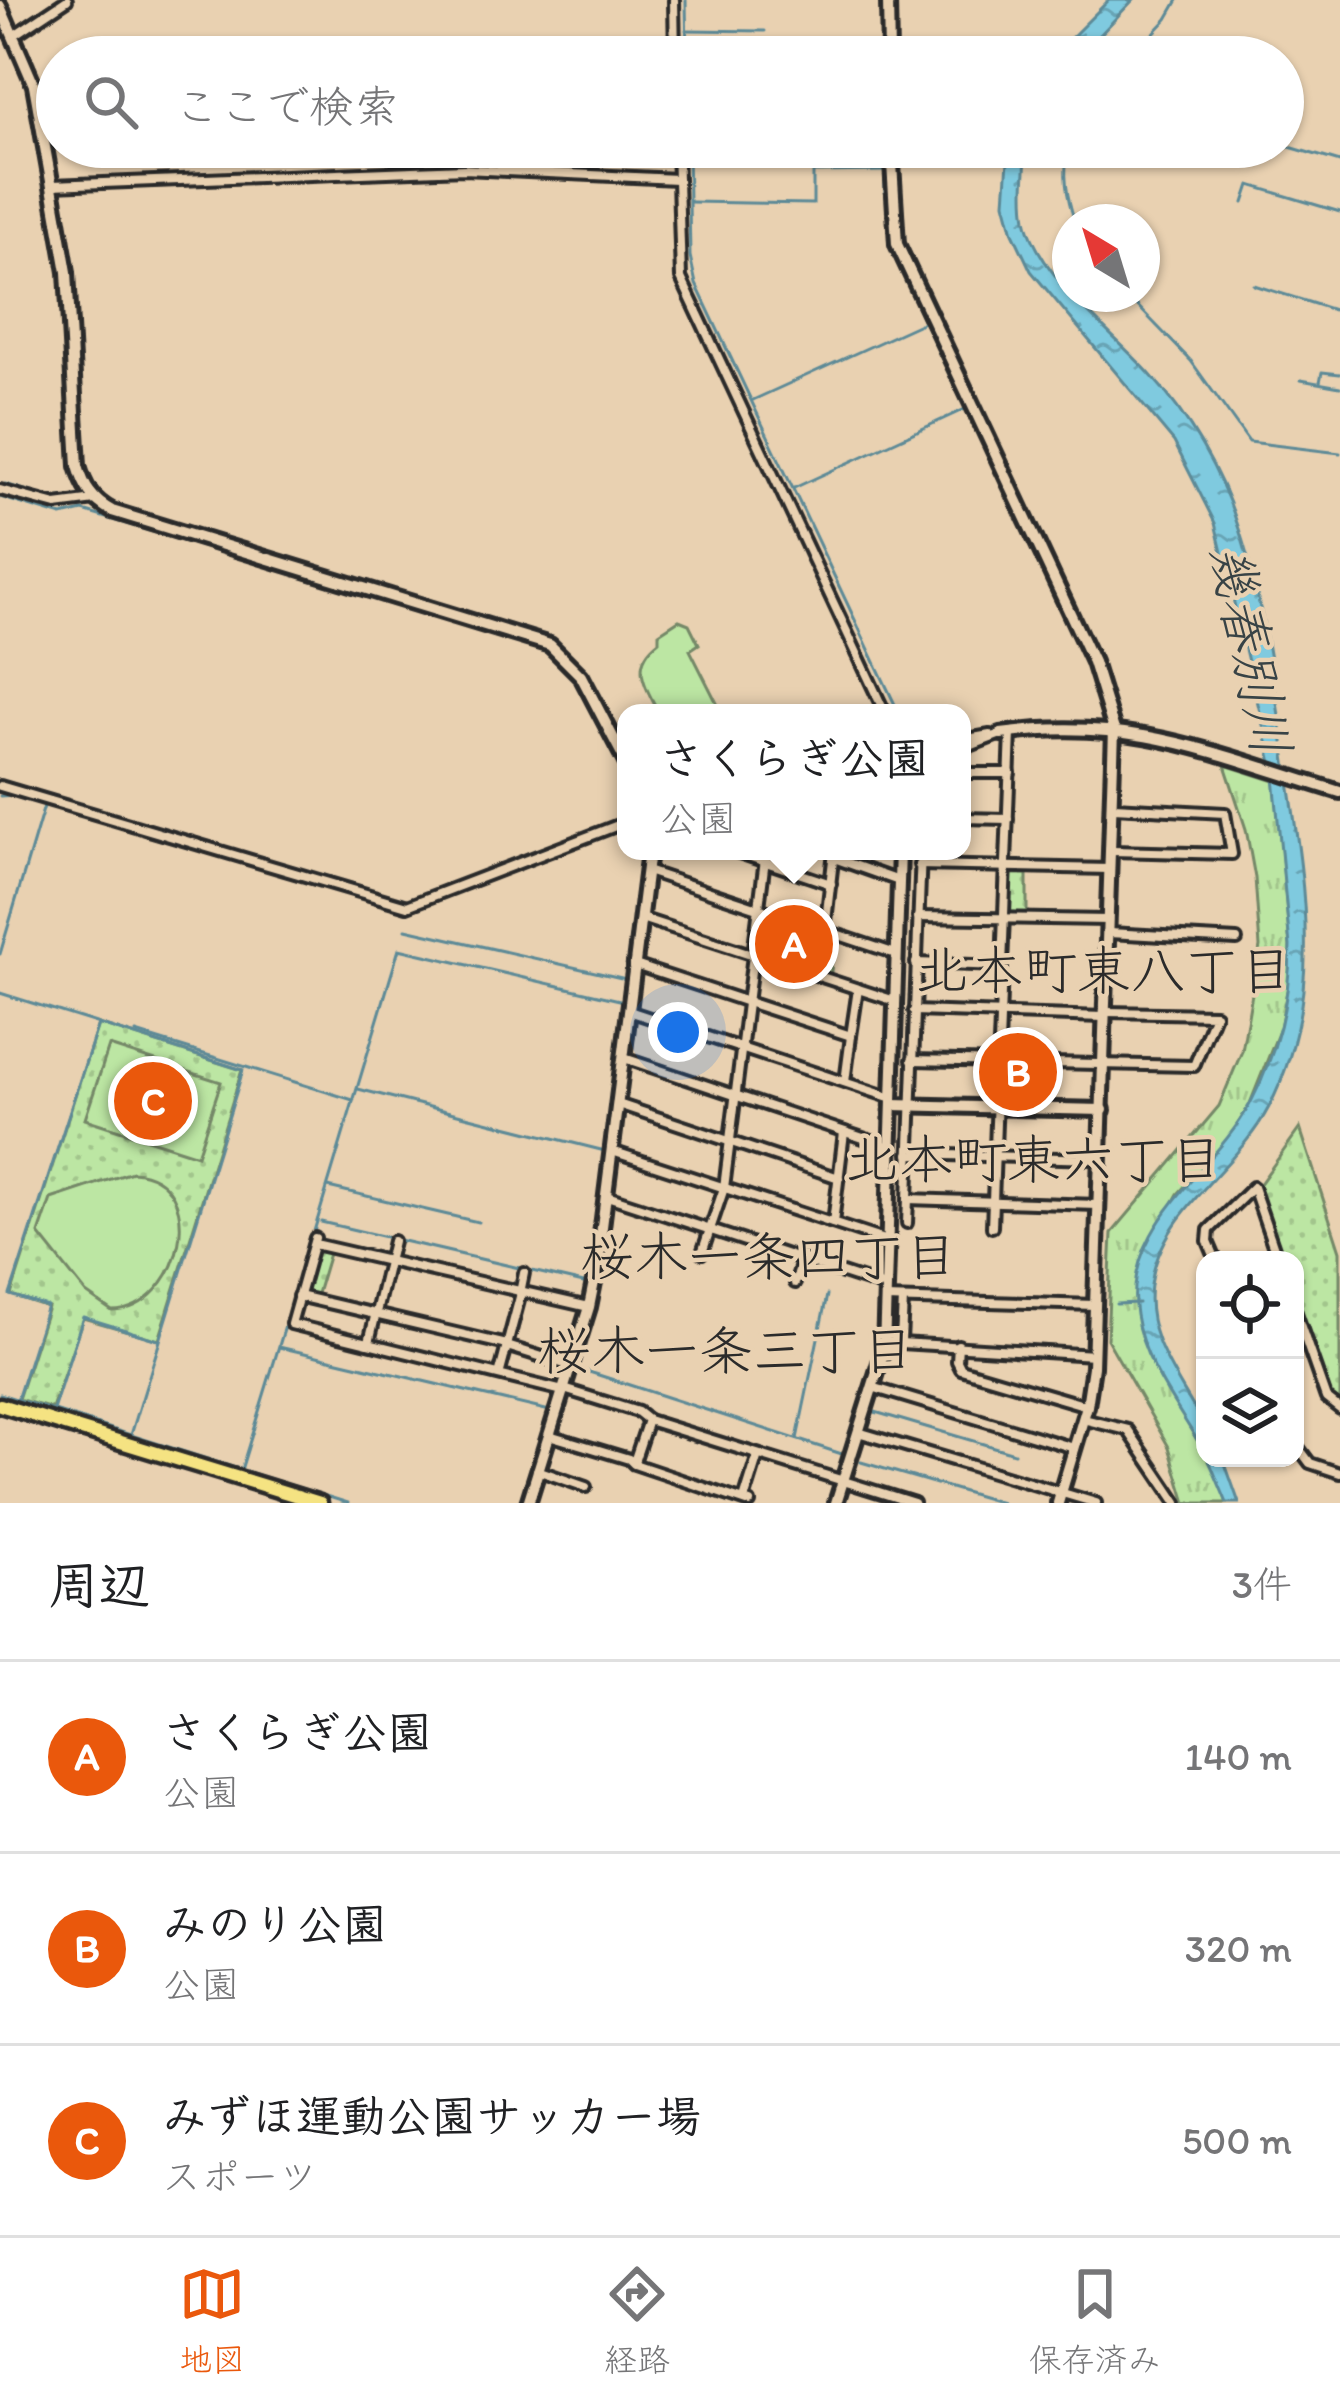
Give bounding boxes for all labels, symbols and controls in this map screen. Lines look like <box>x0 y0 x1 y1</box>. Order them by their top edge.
search box <box>36 36 1304 168</box>
icon: search <box>78 69 144 135</box>
text: ここで検索 <box>174 79 399 133</box>
north arrow <box>1052 204 1160 312</box>
water label: 幾春別川 <box>1196 537 1305 762</box>
popup <box>617 704 971 860</box>
text: さくらぎ公園 <box>659 731 929 785</box>
text: 公園 <box>659 795 737 842</box>
pin: A <box>755 899 833 989</box>
district label: 北本町東八丁目 <box>915 938 1293 1003</box>
your location <box>648 1002 708 1062</box>
pin: B <box>979 1027 1057 1117</box>
pin: C <box>114 1056 192 1146</box>
district label: 北本町東六丁目 <box>845 1127 1223 1192</box>
district label: 桜木一条四丁目 <box>580 1224 958 1289</box>
map controls <box>1196 1251 1304 1467</box>
button: locate <box>1196 1251 1304 1359</box>
district label: 桜木一条三丁目 <box>537 1318 915 1383</box>
button: layers <box>1196 1359 1304 1467</box>
text: 周辺 <box>48 1555 150 1616</box>
text: 3件 <box>1232 1561 1292 1608</box>
text: さくらぎ公園 <box>162 1705 432 1759</box>
text: A <box>75 1733 99 1780</box>
text: 140 m <box>1185 1733 1292 1780</box>
text: 公園 <box>162 1769 240 1816</box>
text: みのり公園 <box>162 1897 387 1951</box>
text: B <box>74 1925 100 1972</box>
text: 320 m <box>1185 1925 1292 1972</box>
text: 公園 <box>162 1961 240 2008</box>
text: みずほ運動公園サッカー場 <box>162 2089 701 2143</box>
text: C <box>74 2117 100 2164</box>
text: 500 m <box>1182 2117 1292 2164</box>
text: スポーツ <box>162 2153 317 2200</box>
tab: 地図 <box>179 2261 245 2381</box>
tab: 経路 <box>604 2261 670 2381</box>
tab: 保存済み <box>1029 2261 1161 2381</box>

